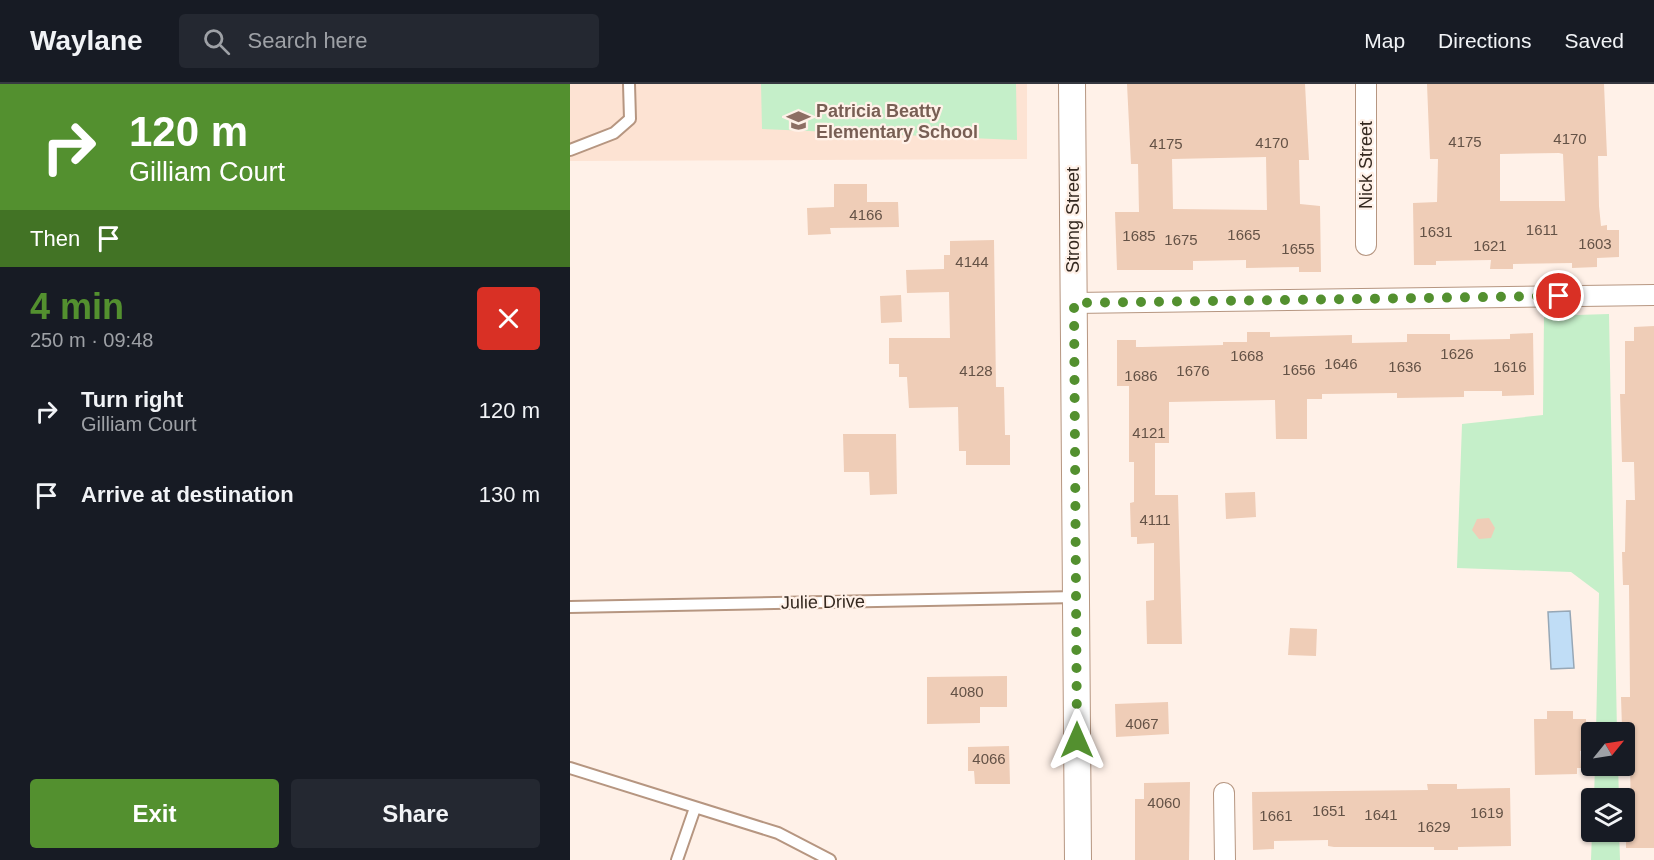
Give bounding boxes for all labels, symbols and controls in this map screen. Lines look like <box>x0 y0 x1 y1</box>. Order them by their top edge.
search box <box>179 14 599 68</box>
text: Waylane <box>30 25 143 56</box>
icon: search <box>200 25 233 58</box>
text: Search here <box>248 28 367 53</box>
text: Map <box>1364 29 1405 52</box>
text: Directions <box>1438 29 1531 52</box>
text: Saved <box>1564 29 1624 52</box>
place label: Patricia Beatty Elementary School <box>816 101 978 142</box>
icon: right <box>30 108 108 186</box>
text: 120 m <box>129 108 248 155</box>
school or university icon: Patricia Beatty Elementary School <box>785 108 811 134</box>
street label: Nick Street <box>1356 121 1376 209</box>
house number: 4170 <box>1553 130 1587 147</box>
house number: 4175 <box>1448 133 1482 150</box>
house number: 4170 <box>1255 134 1289 151</box>
house number: 4175 <box>1149 135 1183 152</box>
text: Gilliam Court <box>129 157 285 187</box>
street label: Strong Street <box>1063 167 1083 273</box>
house number: 4166 <box>849 206 883 223</box>
house number: 1611 <box>1526 221 1558 238</box>
icon: arrive <box>92 222 125 255</box>
house number: 1631 <box>1419 223 1453 240</box>
text: Then <box>30 226 80 251</box>
house number: 1665 <box>1227 226 1261 243</box>
house number: 1685 <box>1122 227 1156 244</box>
house number: 1675 <box>1164 231 1198 248</box>
house number: 1603 <box>1578 235 1612 252</box>
house number: 1621 <box>1473 237 1507 254</box>
house number: 1655 <box>1281 240 1315 257</box>
house number: 4144 <box>955 253 989 270</box>
pin <box>1533 270 1584 321</box>
icon: arrive <box>1542 279 1575 312</box>
text: 4 min <box>30 286 124 327</box>
button: close <box>477 287 540 350</box>
text: 250 m · 09:48 <box>30 329 153 351</box>
house number: 1626 <box>1440 345 1474 362</box>
house number: 1668 <box>1230 347 1264 364</box>
house number: 1646 <box>1324 355 1358 372</box>
house number: 1636 <box>1388 358 1422 375</box>
house number: 1616 <box>1493 358 1527 375</box>
house number: 1656 <box>1282 361 1316 378</box>
house number: 4128 <box>959 362 993 379</box>
house number: 1676 <box>1176 362 1210 379</box>
house number: 1686 <box>1124 367 1158 384</box>
text: Turn right <box>81 387 183 412</box>
icon: right <box>30 395 63 428</box>
text: 120 m <box>479 398 540 423</box>
text: Gilliam Court <box>81 413 197 435</box>
house number: 4121 <box>1132 424 1166 441</box>
icon: arrive <box>30 479 63 512</box>
text: Arrive at destination <box>81 482 294 507</box>
text: 130 m <box>479 482 540 507</box>
house number: 4111 <box>1139 511 1171 528</box>
street label: Julie Drive <box>781 591 865 613</box>
house number: 4080 <box>950 683 984 700</box>
position arrow <box>1045 708 1109 772</box>
house number: 4067 <box>1125 715 1159 732</box>
north arrow <box>1581 722 1635 776</box>
map controls <box>1581 722 1635 842</box>
house number: 4066 <box>972 750 1006 767</box>
button: Exit <box>30 779 279 848</box>
button: Share <box>291 779 540 848</box>
button: layers <box>1581 788 1635 842</box>
house number: 4060 <box>1147 794 1181 811</box>
house number: 1651 <box>1312 802 1346 819</box>
house number: 1619 <box>1470 804 1504 821</box>
house number: 1641 <box>1364 806 1398 823</box>
house number: 1661 <box>1259 807 1293 824</box>
house number: 1629 <box>1417 818 1451 835</box>

